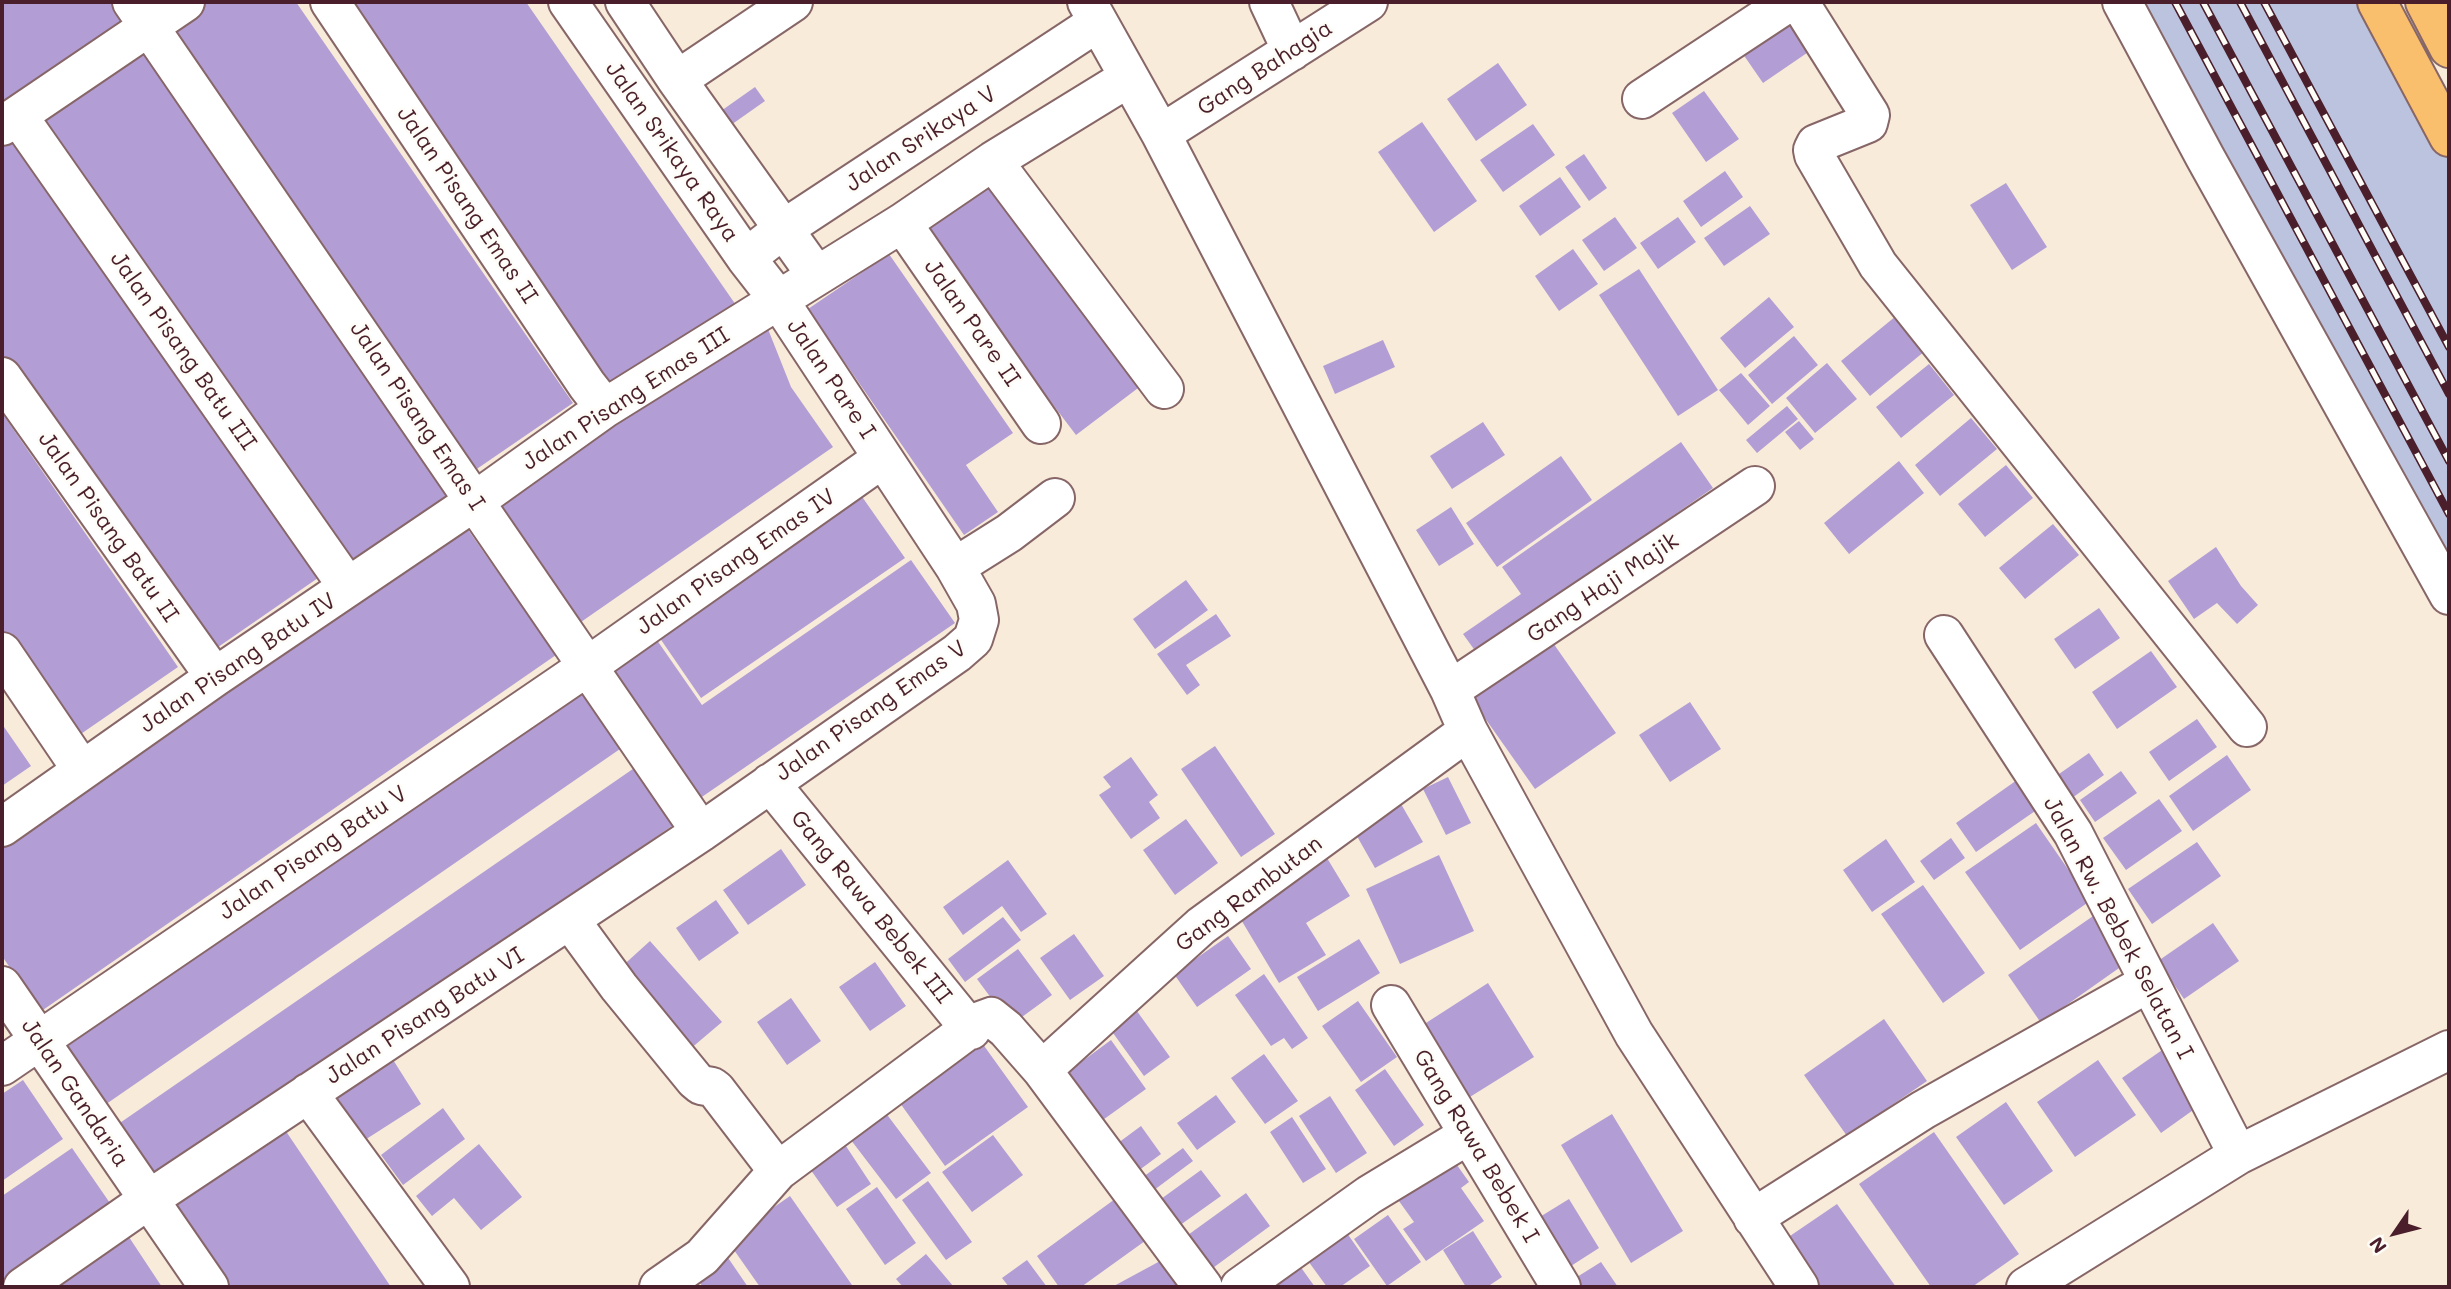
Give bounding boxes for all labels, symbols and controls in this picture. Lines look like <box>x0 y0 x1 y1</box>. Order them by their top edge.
street label: Gang Bahagia <box>1192 14 1338 122</box>
street label: Jalan Srikaya Raya <box>599 56 745 248</box>
street label: Jalan Srikaya V <box>841 80 1001 198</box>
street label: Jalan Pisang Emas II <box>391 101 543 309</box>
street label: Jalan Pisang Batu III <box>104 246 262 456</box>
street label: Jalan Pare II <box>918 254 1026 392</box>
street label: Jalan Pare I <box>781 314 881 444</box>
street label: Jalan Pisang Emas I <box>344 316 490 516</box>
street label: Jalan Pisang Emas III <box>517 322 735 476</box>
street label: Jalan Pisang Batu II <box>32 427 184 627</box>
street label: Jalan Pisang Emas IV <box>631 483 841 641</box>
street label: Gang Haji Majik <box>1522 527 1684 649</box>
street label: Jalan Pisang Batu IV <box>135 587 341 739</box>
street label: Jalan Pisang Emas V <box>770 635 972 787</box>
street label: Jalan Pisang Batu V <box>214 780 412 926</box>
street label: Jalan Rw. Bebek Selatan I <box>2037 792 2199 1064</box>
street label: Gang Rawa Bebek III <box>785 805 957 1009</box>
street label: Gang Rambutan <box>1170 830 1328 958</box>
street label: Jalan Pisang Batu VI <box>321 942 529 1090</box>
street label: Jalan Gandaria <box>15 1014 135 1172</box>
street label: Gang Rawa Bebek I <box>1407 1044 1545 1248</box>
north arrow <box>2360 1198 2430 1268</box>
text: N <box>2363 1232 2392 1258</box>

